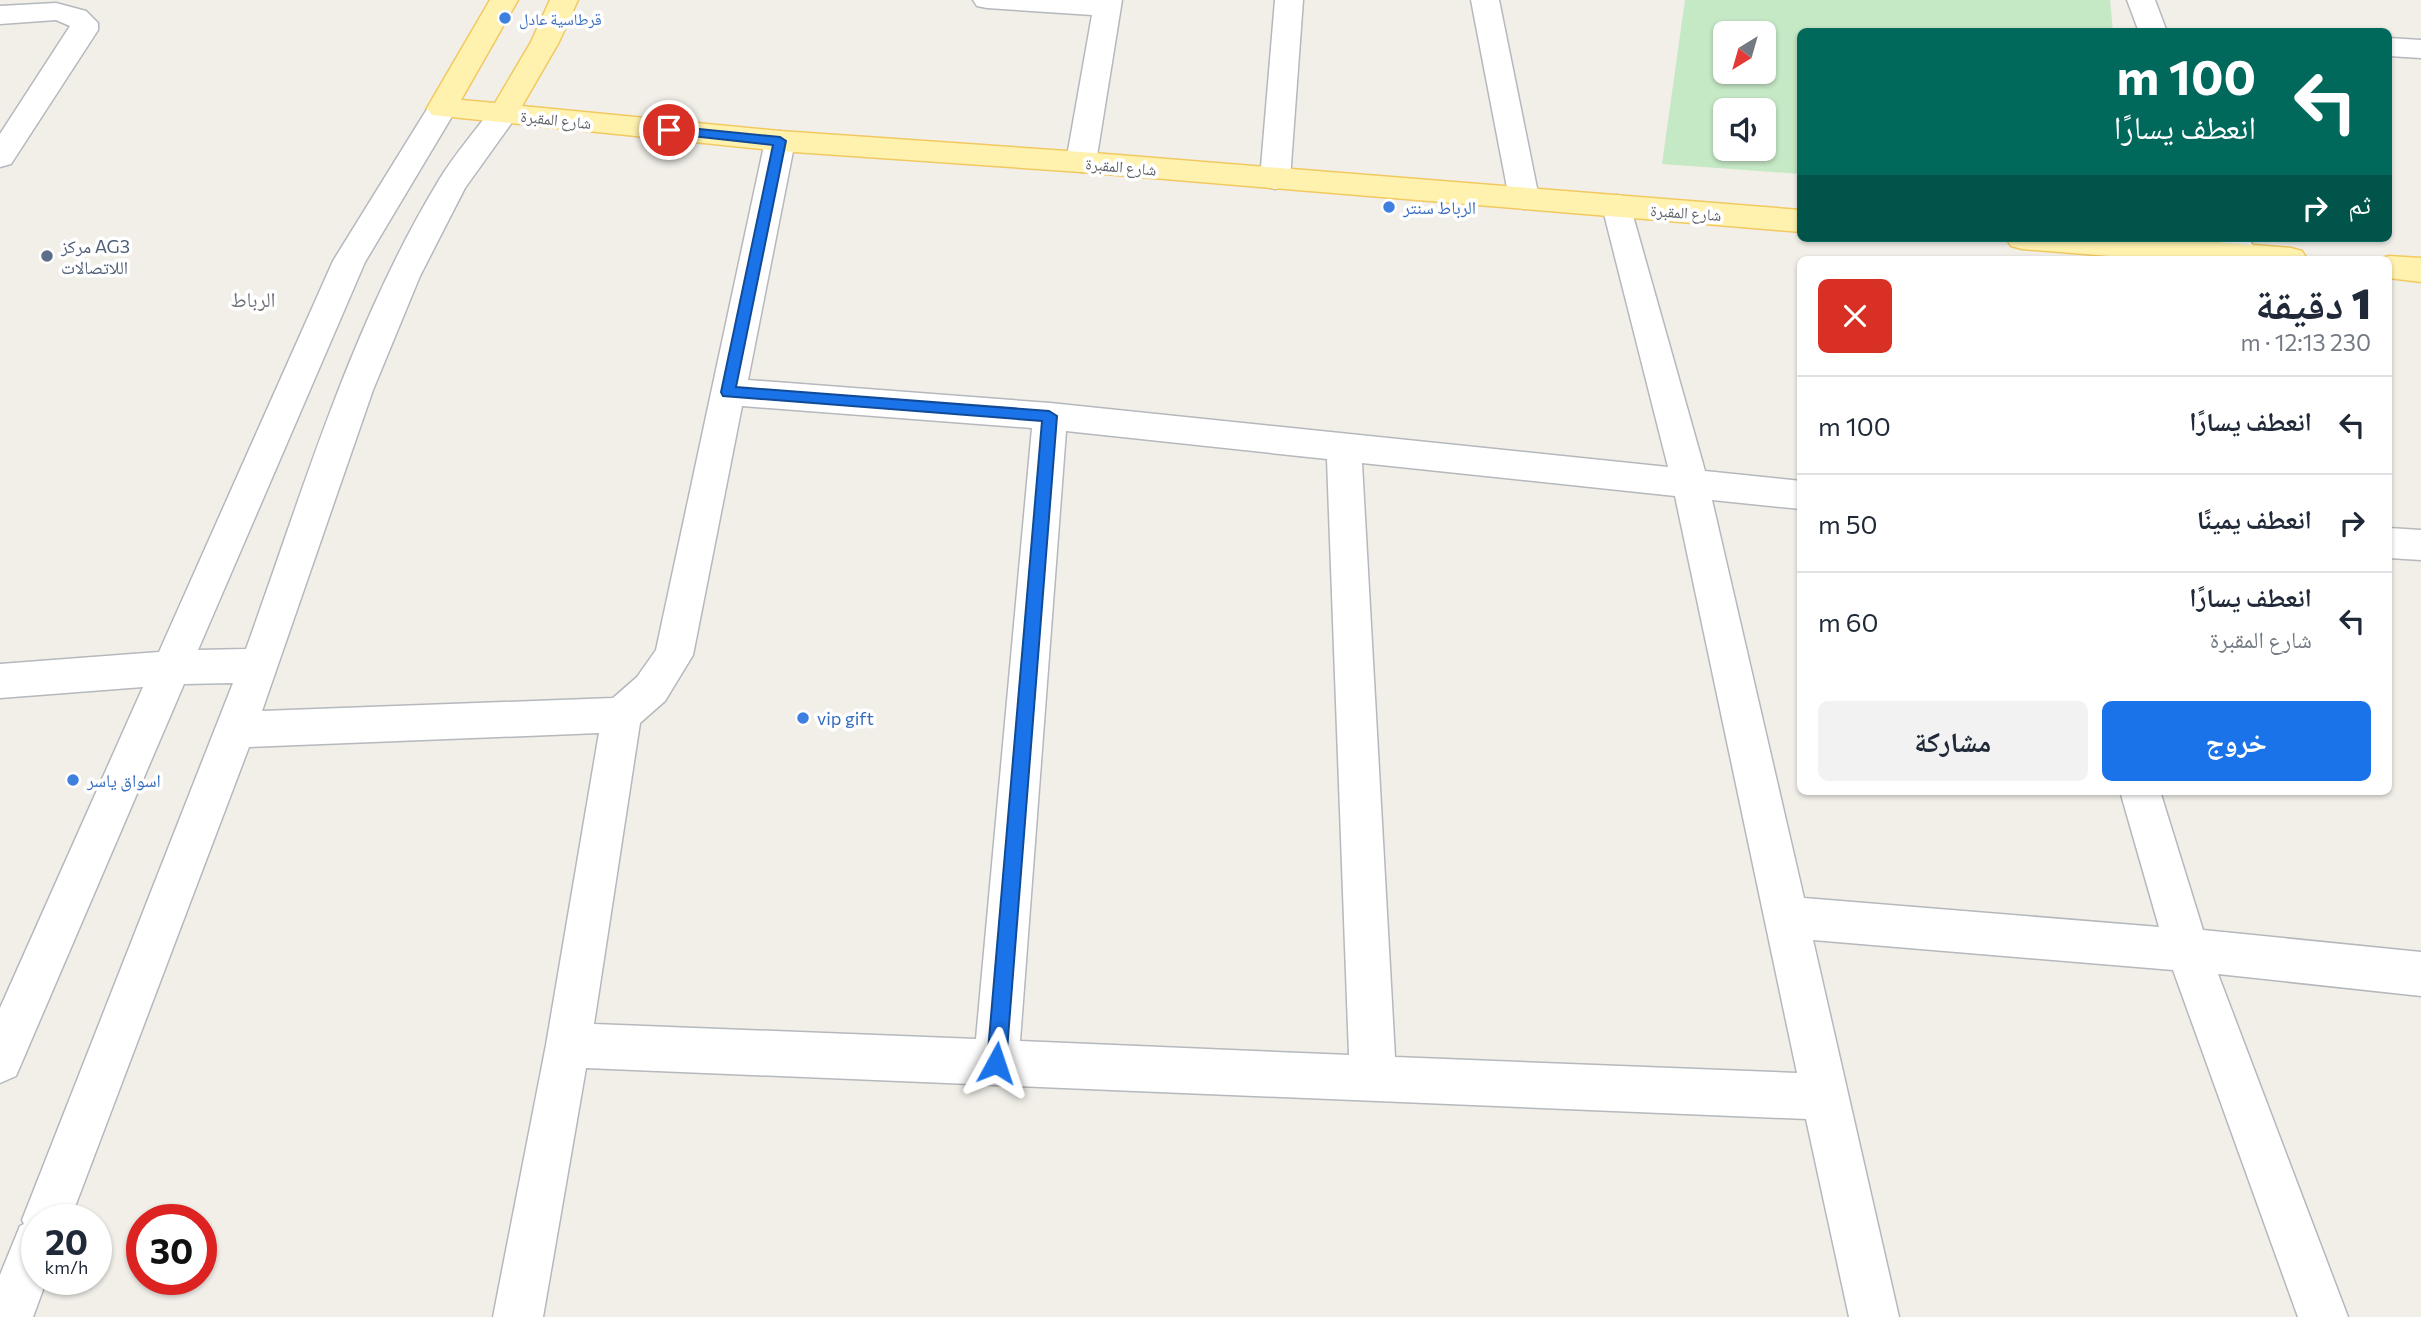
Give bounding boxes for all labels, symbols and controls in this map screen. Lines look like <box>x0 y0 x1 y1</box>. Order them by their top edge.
place label: قرطاسية عادل <box>519 9 602 30</box>
marker: قرطاسية عادل <box>497 10 513 26</box>
north arrow <box>1713 21 1776 84</box>
map controls <box>1713 21 1776 161</box>
text: 100 m <box>2117 45 2256 105</box>
icon: left <box>2280 56 2371 147</box>
button: sound <box>1713 98 1776 161</box>
pin <box>639 100 699 160</box>
street label: شارع المقبرة <box>519 106 592 134</box>
text: انعطف يسارًا <box>2114 106 2256 146</box>
icon: arrive <box>650 111 688 149</box>
street label: شارع المقبرة <box>1085 153 1157 181</box>
text: ثم <box>2348 188 2371 219</box>
icon: right <box>2296 189 2334 227</box>
place label: الرباط سنتر <box>1402 196 1476 219</box>
marker: الرباط سنتر <box>1381 199 1397 215</box>
street label: شارع المقبرة <box>1650 200 1722 226</box>
place label: مركز AG3 اللاتصالات <box>60 235 130 278</box>
marker: مركز AG3 اللاتصالات <box>39 248 55 264</box>
text: 1 دقيقة <box>2255 276 2371 328</box>
button: close <box>1818 279 1892 353</box>
district label: الرباط <box>230 286 276 311</box>
text: 230 m · 12:13 <box>2240 328 2371 356</box>
text: انعطف يسارًا <box>2189 405 2312 436</box>
icon: left <box>2333 406 2371 444</box>
text: 100 m <box>1818 410 1891 441</box>
text: انعطف يمينًا <box>2197 503 2312 534</box>
icon: right <box>2333 504 2371 542</box>
text: 50 m <box>1818 508 1878 539</box>
text: انعطف يسارًا <box>2189 581 2312 612</box>
icon: left <box>2333 602 2371 640</box>
text: 60 m <box>1818 606 1878 637</box>
text: شارع المقبرة <box>2210 625 2312 653</box>
button: مشاركة <box>1818 701 2088 781</box>
button: خروج <box>2102 701 2371 781</box>
place label: vip gift <box>817 707 874 729</box>
marker: vip gift <box>795 710 811 726</box>
place label: اسواق ياسر <box>86 769 161 792</box>
marker: اسواق ياسر <box>65 772 81 788</box>
position arrow <box>959 1026 1033 1100</box>
speed limit sign: 30 <box>126 1204 217 1295</box>
text: 20 <box>45 1219 88 1262</box>
text: km/h <box>45 1256 88 1278</box>

